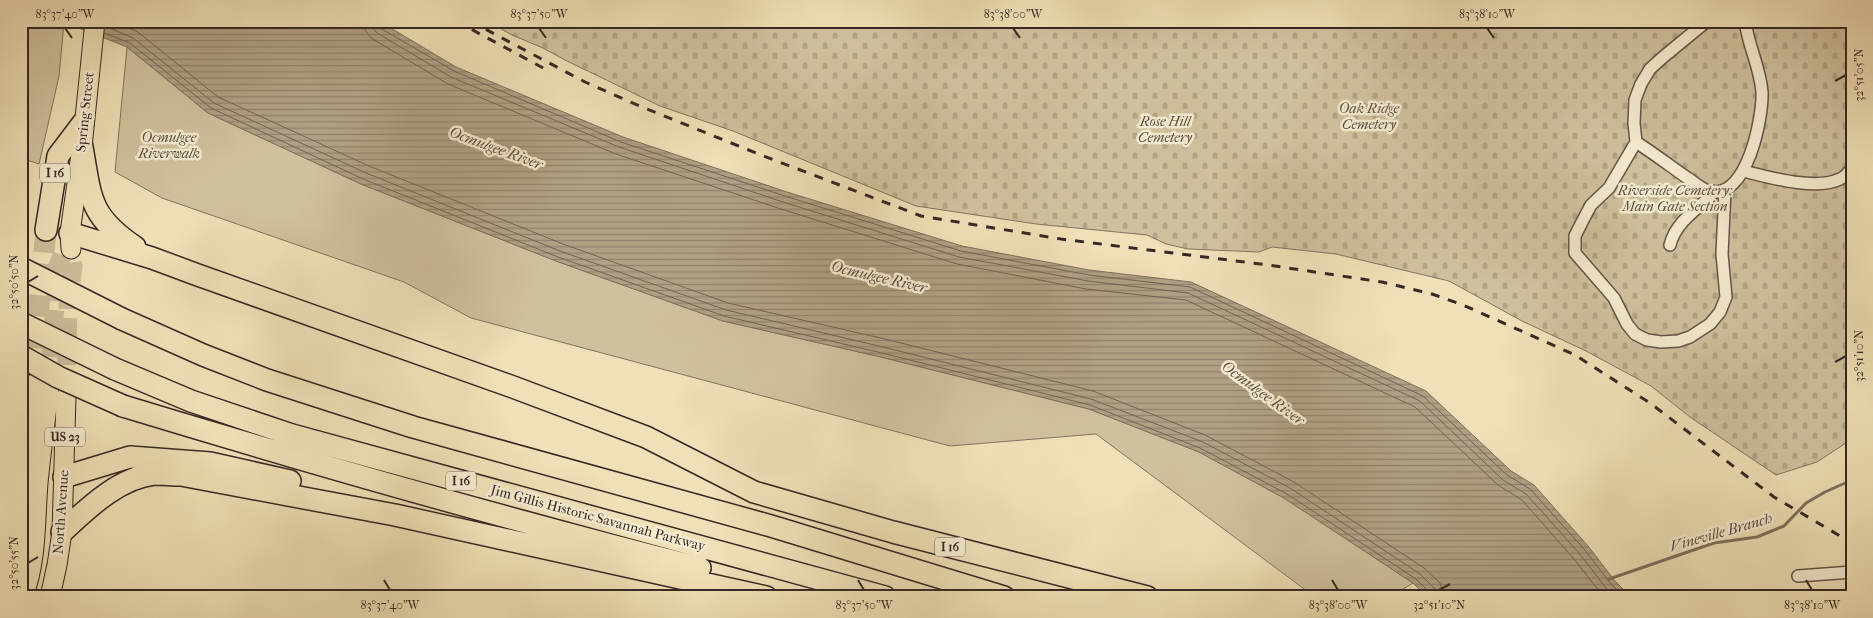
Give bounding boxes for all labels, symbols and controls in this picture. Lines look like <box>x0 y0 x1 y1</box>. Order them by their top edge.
text: 83°37'40"W <box>36 7 96 21</box>
text: 83°37'50"W <box>511 7 569 21</box>
text: 83°38'00"W <box>984 7 1043 21</box>
text: 83°38'10"W <box>1459 7 1516 21</box>
text: 32°51'05"N <box>1852 48 1866 102</box>
street label: Spring Street <box>72 71 98 153</box>
park label: Oak Ridge Cemetery <box>1339 100 1400 133</box>
park label: Rose Hill Cemetery <box>1138 113 1193 146</box>
water label: Ocmulgee River <box>447 123 546 174</box>
park label: Ocmulgee Riverwalk <box>137 129 200 162</box>
road number: I 16 <box>40 164 70 182</box>
park label: Riverside Cemetery: Main Gate Section <box>1617 182 1733 215</box>
text: 32°50'50"N <box>7 254 21 310</box>
water label: Ocmulgee River <box>829 257 930 297</box>
text: 32°51'10"N <box>1852 330 1866 382</box>
water label: Ocmulgee River <box>1218 357 1309 430</box>
road number: US 23 <box>45 428 85 447</box>
street label: North Avenue <box>50 469 72 555</box>
road number: I 16 <box>446 472 476 491</box>
street label: Jim Gillis Historic Savannah Parkway <box>488 481 708 555</box>
water label: Vineville Branch <box>1668 509 1775 555</box>
text: 32°50'55"N <box>7 536 21 590</box>
road number: I 16 <box>935 538 965 556</box>
text: 83°37'40"W <box>361 598 421 612</box>
text: 83°37'50"W <box>836 598 894 612</box>
text: 83°38'00"W <box>1309 598 1368 612</box>
text: 32°51'10"N <box>1413 598 1465 612</box>
text: 83°38'10"W <box>1784 598 1841 612</box>

